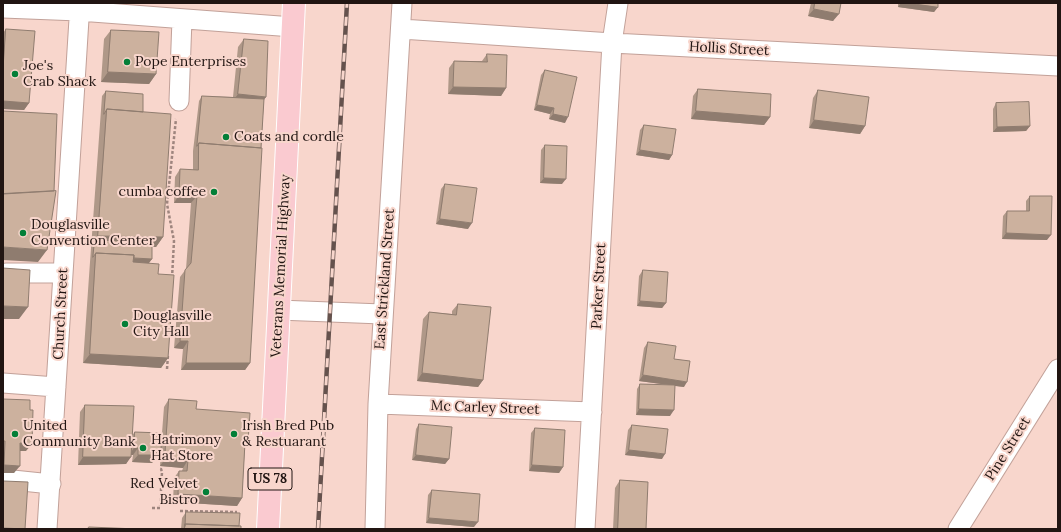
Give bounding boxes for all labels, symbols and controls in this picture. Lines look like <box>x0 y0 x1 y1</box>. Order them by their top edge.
street label: Hollis Street <box>689 39 769 59</box>
place label: Pope Enterprises <box>135 54 246 70</box>
marker: Pope Enterprises <box>122 57 132 67</box>
place label: Joe's Crab Shack <box>23 58 96 90</box>
marker: Joe's Crab Shack <box>10 69 20 79</box>
place label: Coats and cordle <box>234 129 344 145</box>
marker: Coats and cordle <box>221 132 231 142</box>
street label: Veterans Memorial Highway <box>268 174 294 358</box>
place label: cumba coffee <box>118 184 206 200</box>
marker: cumba coffee <box>209 187 219 197</box>
street label: East Strickland Street <box>372 208 398 350</box>
place label: Douglasville Convention Center <box>31 217 155 250</box>
marker: Douglasville Convention Center <box>18 228 28 238</box>
street label: Parker Street <box>588 243 610 329</box>
street label: Church Street <box>50 268 72 360</box>
place label: Douglasville City Hall <box>133 308 212 340</box>
marker: Douglasville City Hall <box>120 319 130 329</box>
street label: Mc Carley Street <box>430 398 540 418</box>
street label: Pine Street <box>982 414 1034 484</box>
place label: United Community Bank <box>23 418 135 450</box>
place label: Irish Bred Pub & Restuarant <box>242 418 334 450</box>
marker: United Community Bank <box>10 429 20 439</box>
marker: Irish Bred Pub & Restuarant <box>229 429 239 439</box>
place label: Hatrimony Hat Store <box>151 432 221 464</box>
marker: Hatrimony Hat Store <box>138 443 148 453</box>
road number: US 78 <box>248 468 292 490</box>
place label: Red Velvet Bistro <box>130 476 198 508</box>
marker: Red Velvet Bistro <box>201 487 211 497</box>

